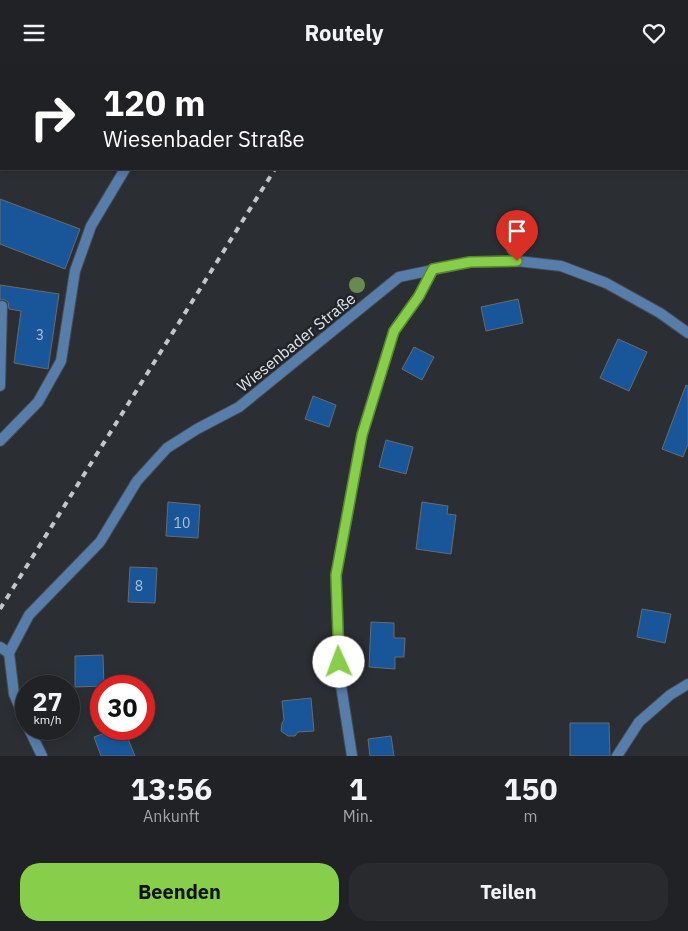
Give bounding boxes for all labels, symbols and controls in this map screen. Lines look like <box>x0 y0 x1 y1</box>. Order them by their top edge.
text: Routely <box>304 18 384 47</box>
icon: menu <box>20 19 48 47</box>
icon: heart <box>640 19 668 47</box>
text: 120 m <box>103 80 206 126</box>
icon: right <box>20 85 85 150</box>
text: Wiesenbader Straße <box>103 124 304 153</box>
pin <box>496 210 538 261</box>
icon: arrive <box>503 217 531 245</box>
street label: Wiesenbader Straße <box>233 288 359 396</box>
house number: 3 <box>36 326 44 344</box>
house number: 10 <box>174 514 190 532</box>
house number: 8 <box>135 577 143 595</box>
position arrow <box>312 635 364 687</box>
speed limit sign: 30 <box>90 675 155 740</box>
text: 27 <box>32 685 63 718</box>
text: km/h <box>33 712 62 727</box>
text: 13:56 <box>130 769 212 808</box>
text: 1 <box>349 769 367 808</box>
text: 150 <box>504 769 558 808</box>
text: Ankunft <box>143 806 200 826</box>
text: Min. <box>343 806 373 826</box>
text: m <box>524 806 538 826</box>
button: Beenden <box>20 863 339 921</box>
button: Teilen <box>349 863 668 921</box>

